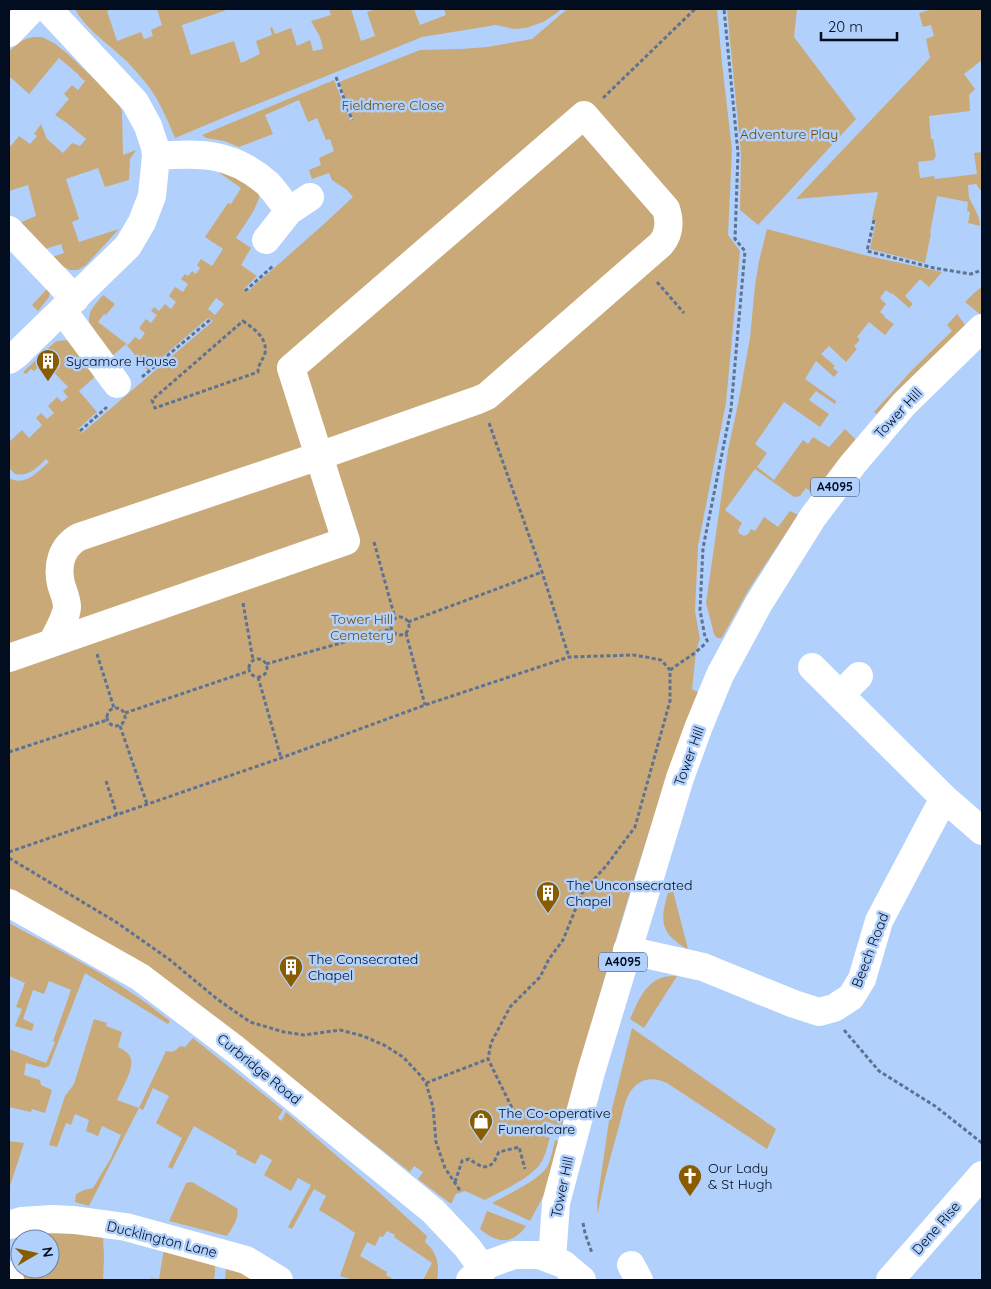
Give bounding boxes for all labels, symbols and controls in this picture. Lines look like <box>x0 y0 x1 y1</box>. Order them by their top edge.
scale bar <box>821 10 897 42</box>
text: 20 m <box>828 17 863 36</box>
park label: Fieldmere Close <box>341 96 445 114</box>
park label: Adventure Play <box>740 125 838 143</box>
building icon: Sycamore House <box>35 348 61 382</box>
place label: Sycamore House <box>66 352 177 370</box>
street label: Tower Hill <box>870 384 926 442</box>
road number: A4095 <box>811 478 859 497</box>
park label: Tower Hill Cemetery <box>330 610 394 644</box>
street label: Tower Hill <box>670 724 708 788</box>
place label: The Unconsecrated Chapel <box>566 876 693 910</box>
building icon: The Unconsecrated Chapel <box>535 880 561 914</box>
street label: Beech Road <box>847 910 893 990</box>
place label: The Consecrated Chapel <box>308 950 418 984</box>
road number: A4095 <box>599 952 647 972</box>
building icon: The Consecrated Chapel <box>278 954 304 988</box>
street label: Curbridge Road <box>213 1030 305 1108</box>
place label: The Co-operative Funeralcare <box>498 1104 611 1138</box>
shop icon: The Co-operative Funeralcare <box>468 1108 494 1142</box>
street label: Tower Hill <box>547 1155 577 1219</box>
place label: Our Lady & St Hugh <box>708 1159 772 1193</box>
church icon: Our Lady & St Hugh <box>677 1163 703 1197</box>
street label: Dene Rise <box>908 1198 964 1258</box>
street label: Ducklington Lane <box>105 1217 219 1261</box>
north arrow <box>10 1229 60 1279</box>
text: N <box>38 1245 58 1258</box>

